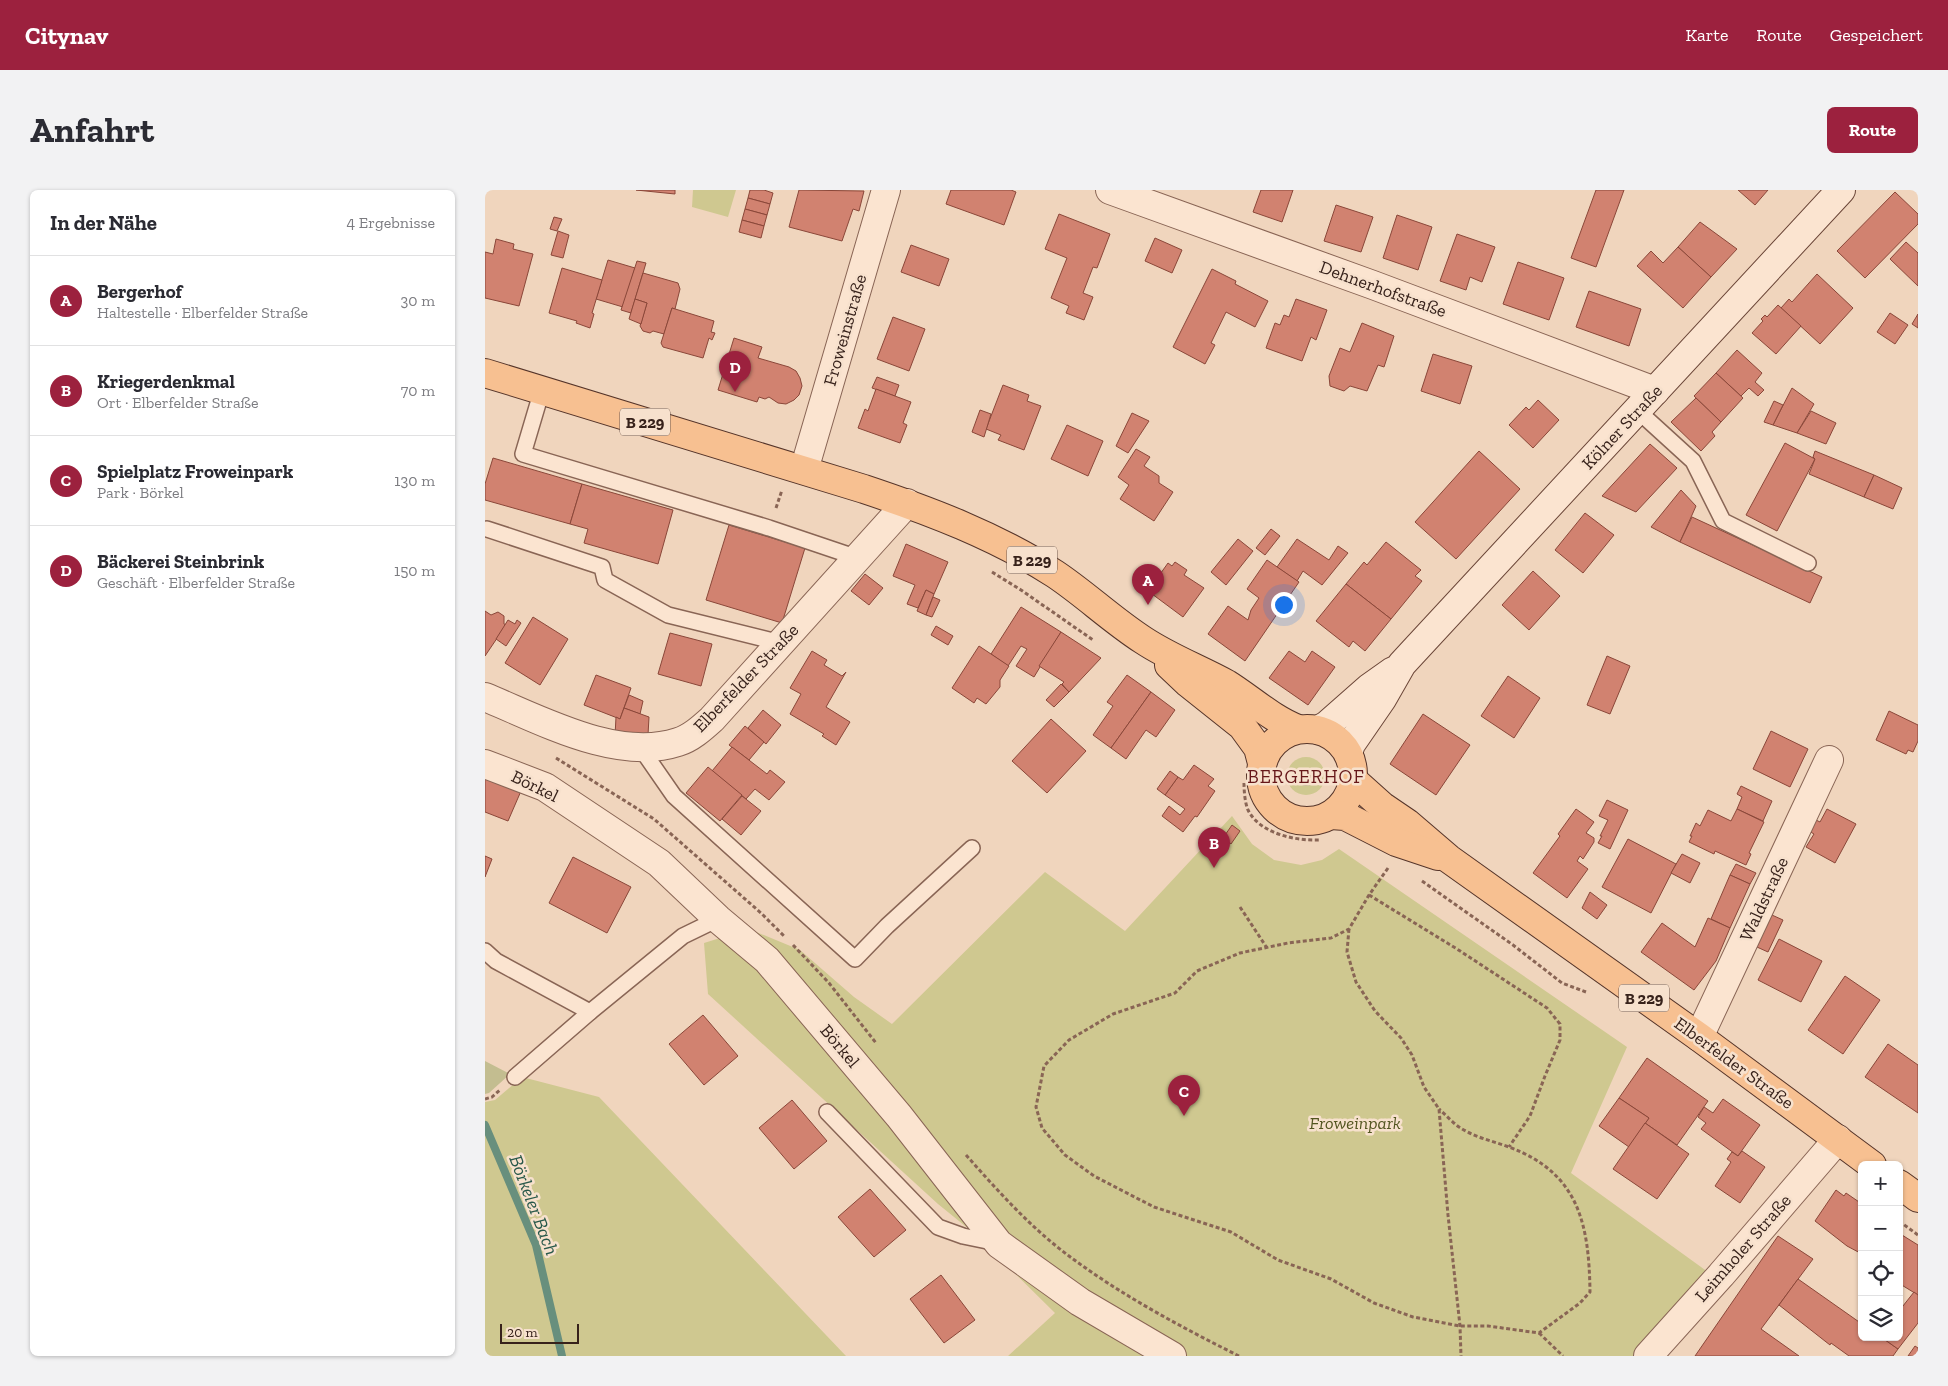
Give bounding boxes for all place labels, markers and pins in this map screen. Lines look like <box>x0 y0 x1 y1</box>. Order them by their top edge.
pin: D <box>719 351 751 392</box>
pin: A <box>1132 564 1164 605</box>
pin: B <box>1198 827 1230 868</box>
pin: C <box>1168 1075 1200 1116</box>

